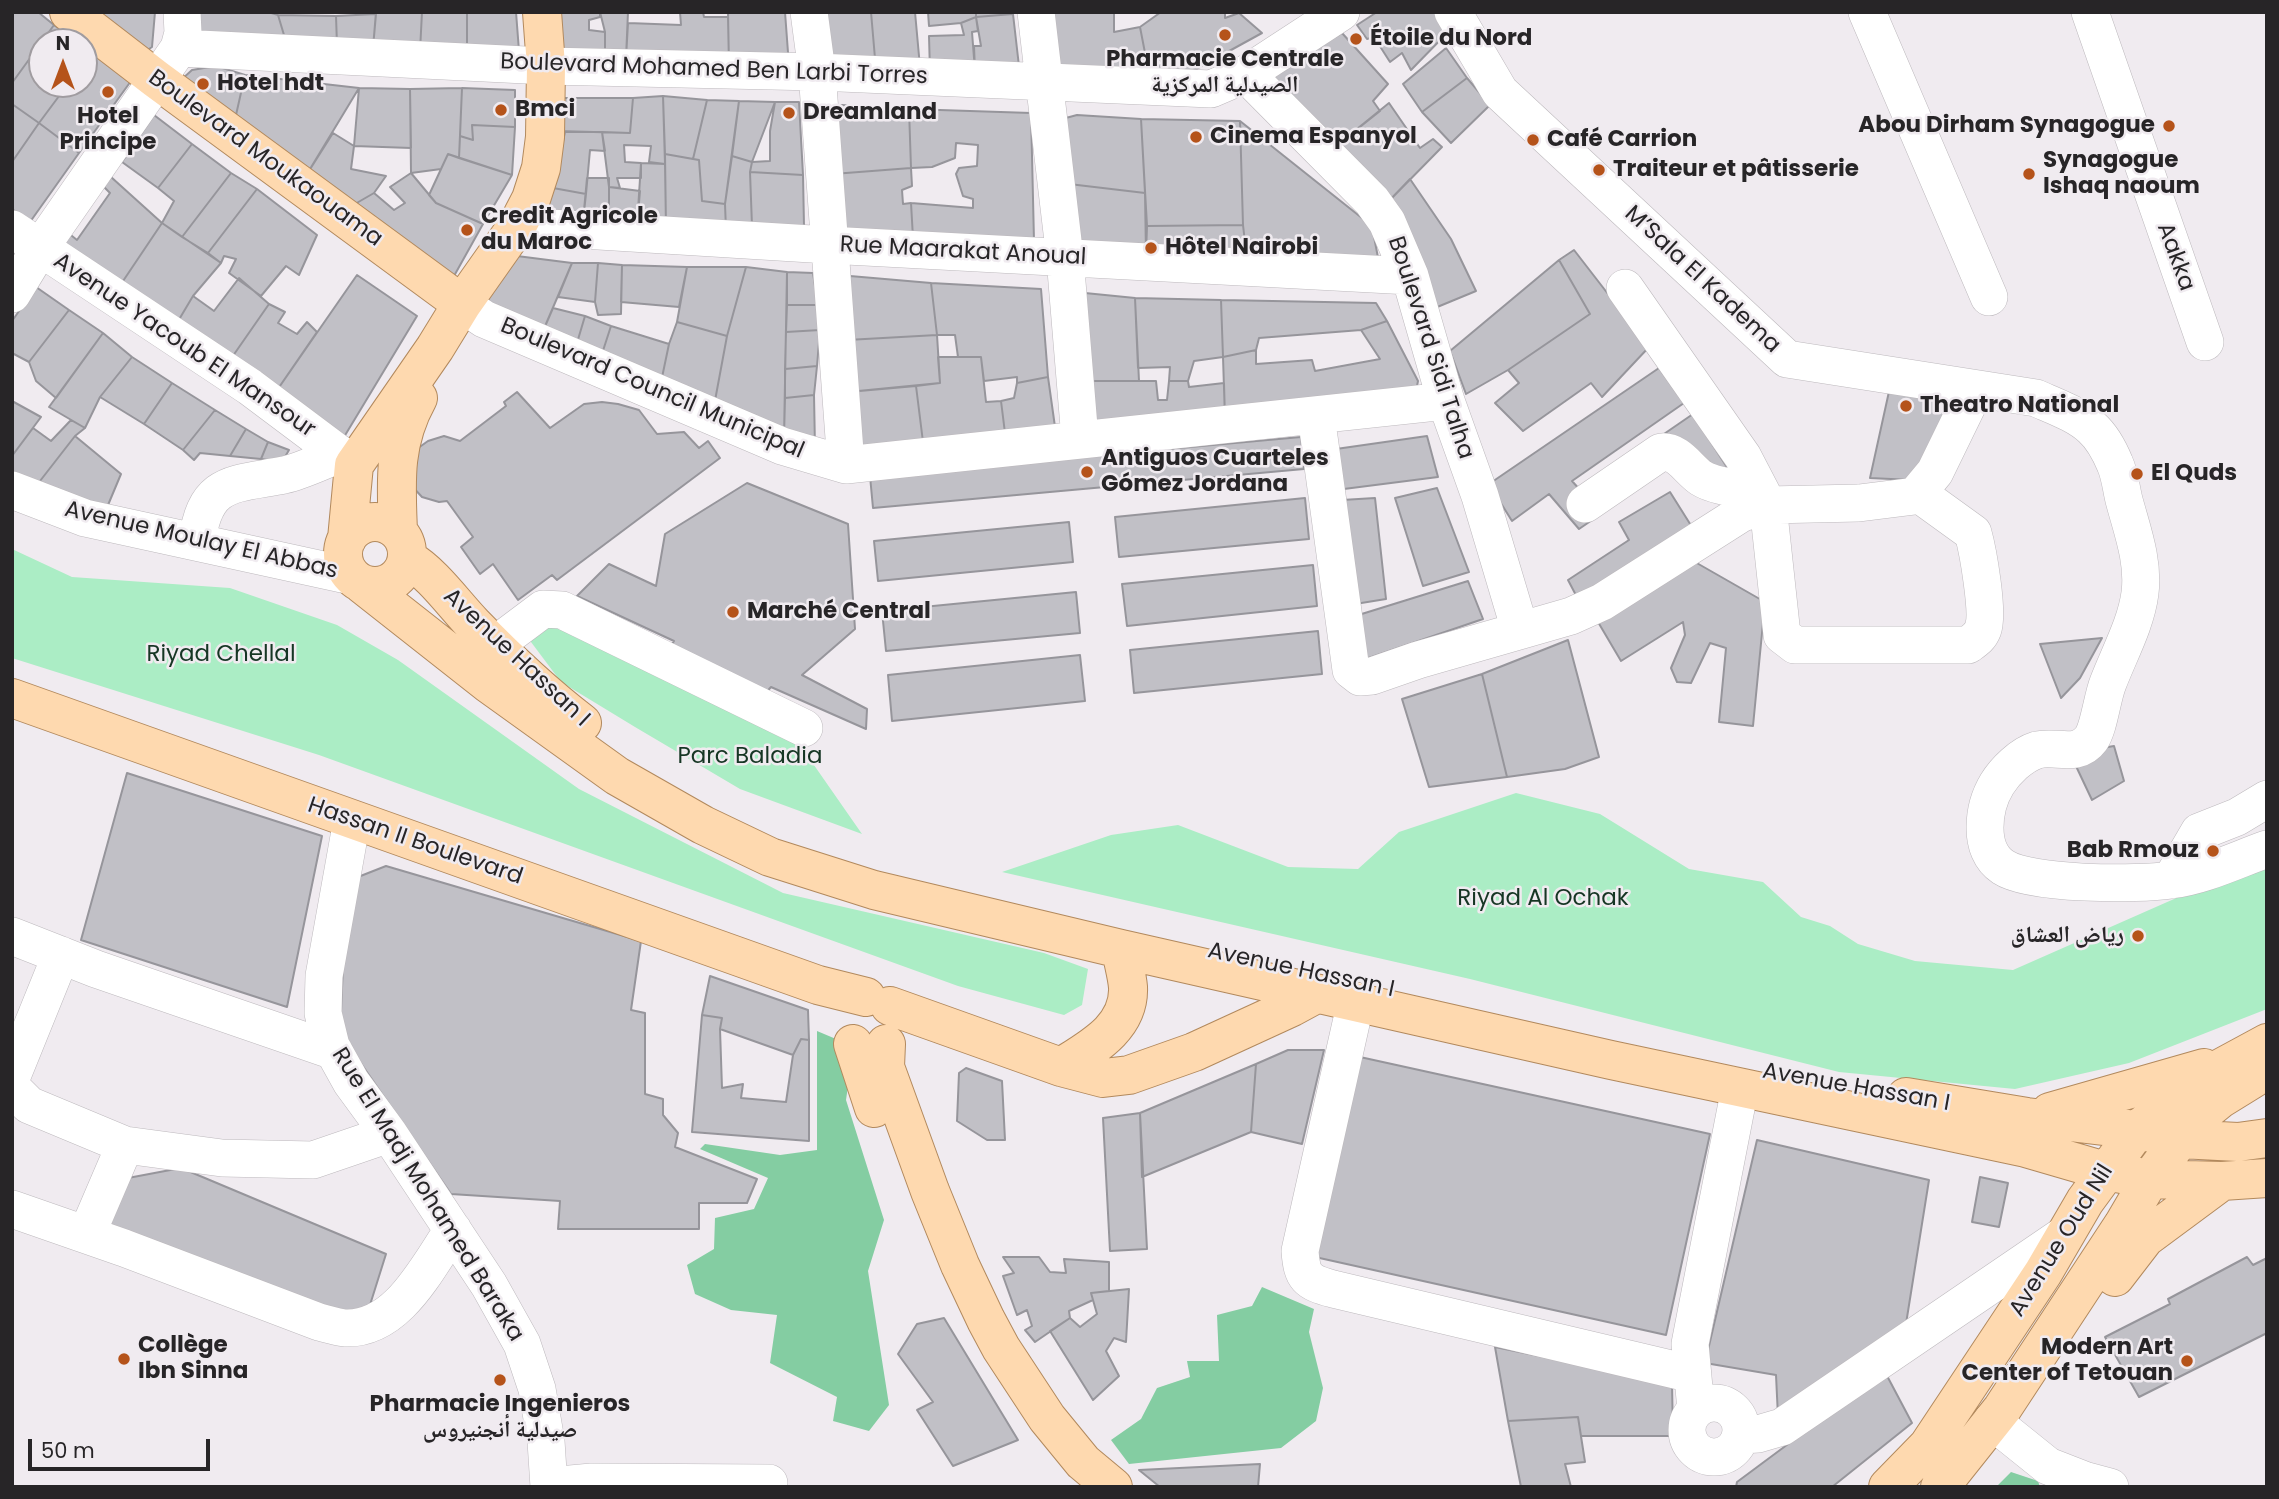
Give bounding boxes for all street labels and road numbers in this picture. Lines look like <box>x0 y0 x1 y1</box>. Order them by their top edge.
street label: Boulevard Mohamed Ben Larbi Torres <box>500 49 928 91</box>
street label: Boulevard Moukaouama <box>142 65 388 253</box>
street label: M’Sala El Kadema <box>1618 201 1786 359</box>
street label: Aakka <box>2150 219 2200 295</box>
street label: Rue Maarakat Anoual <box>839 232 1087 272</box>
street label: Boulevard Sidi Talha <box>1381 233 1479 463</box>
street label: Avenue Yacoub El Mansour <box>48 248 320 444</box>
street label: Boulevard Council Municipal <box>496 312 808 466</box>
street label: Avenue Moulay El Abbas <box>62 496 340 586</box>
street label: Avenue Hassan I <box>437 583 595 733</box>
street label: Hassan II Boulevard <box>304 792 526 892</box>
street label: Avenue Hassan I <box>1205 938 1397 1004</box>
street label: Rue El Madj Mohamed Baraka <box>325 1043 529 1347</box>
street label: Avenue Hassan I <box>1760 1058 1952 1118</box>
street label: Avenue Oud Nil <box>2004 1160 2120 1322</box>

